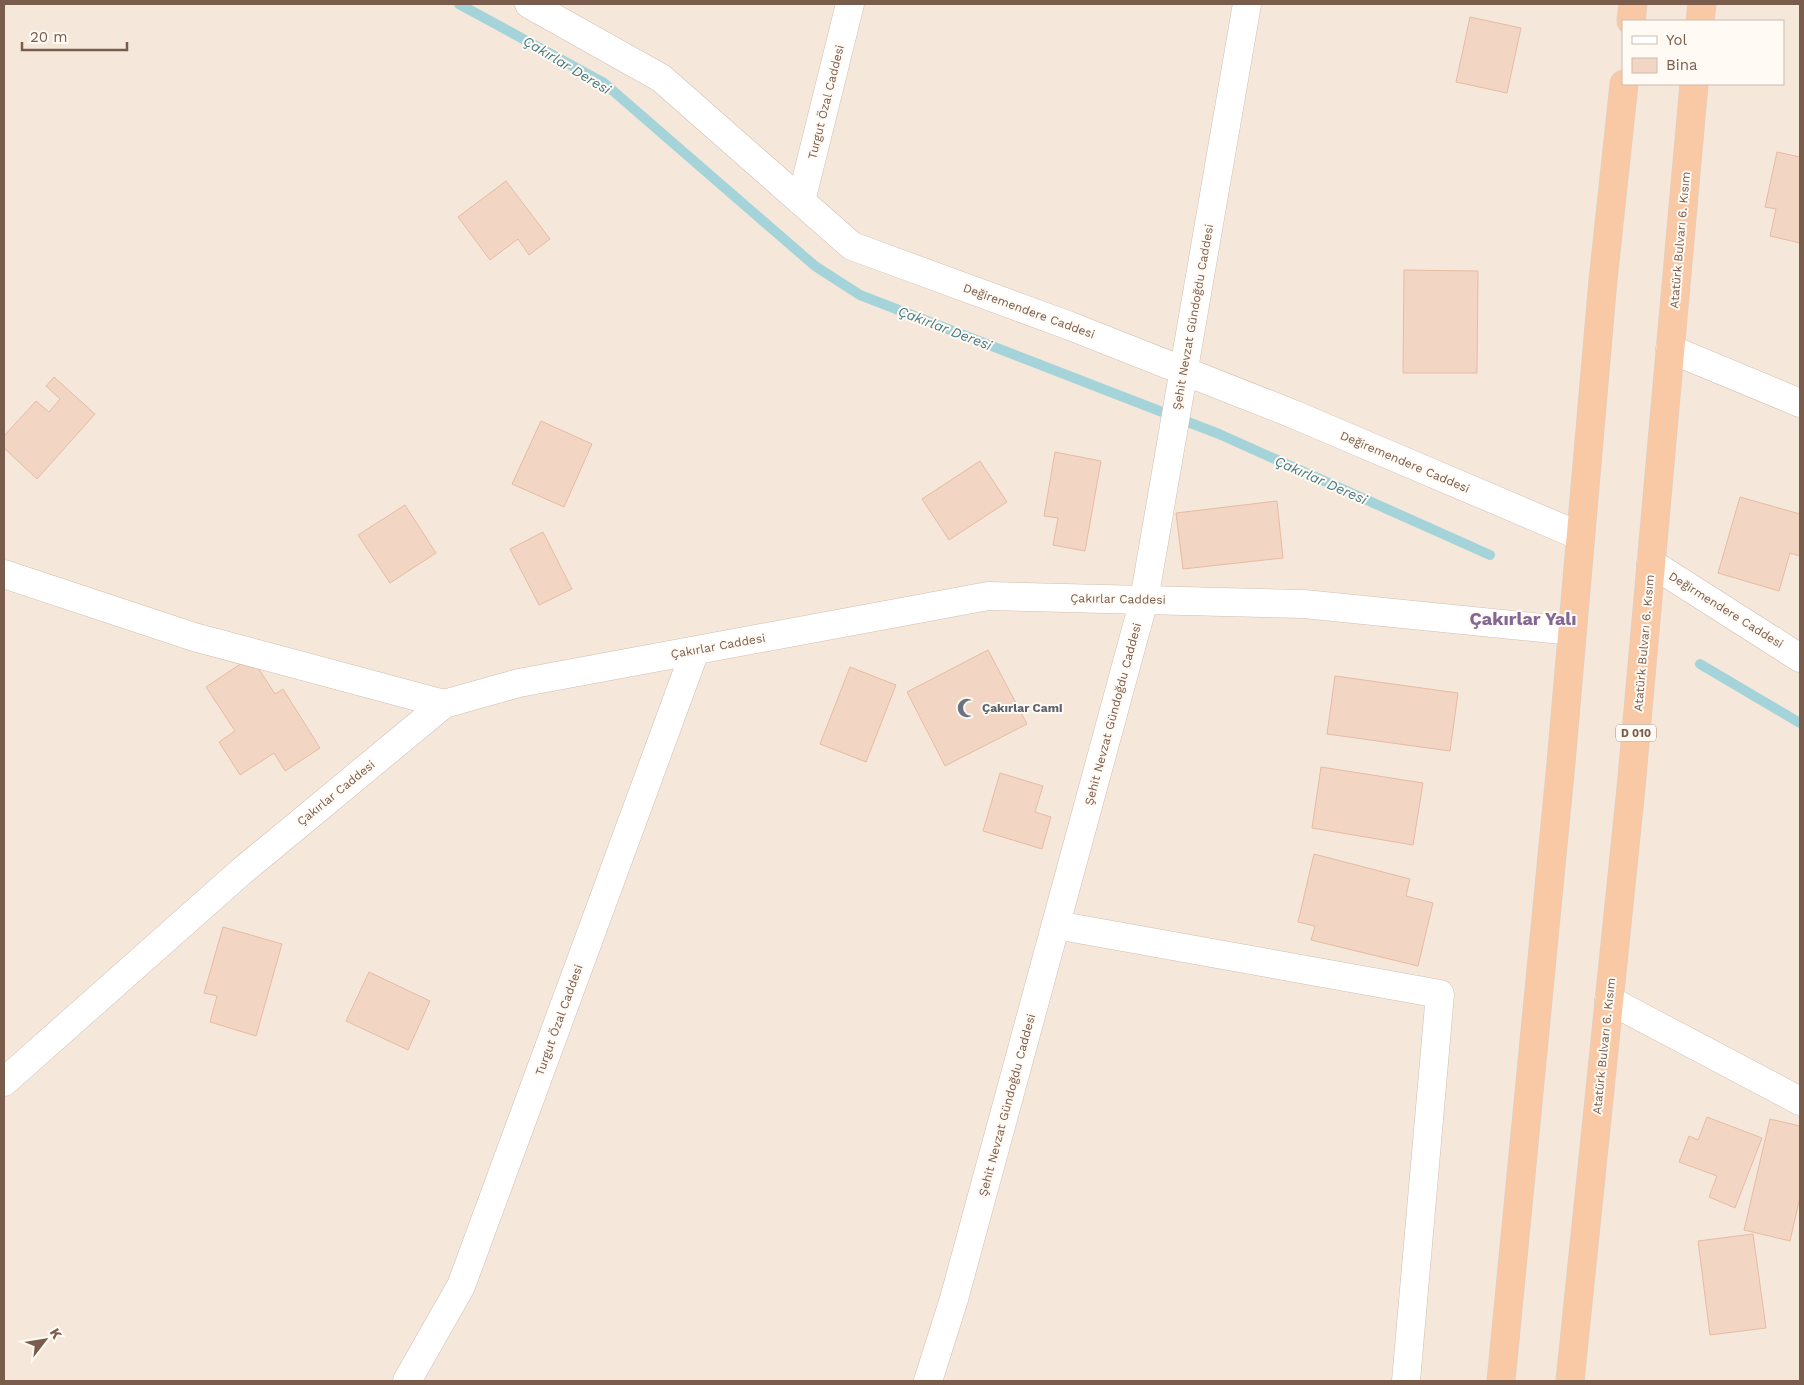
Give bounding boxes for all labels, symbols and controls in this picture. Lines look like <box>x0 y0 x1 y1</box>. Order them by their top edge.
scale bar <box>22 20 128 52</box>
legend <box>1622 20 1784 85</box>
text: 20 m <box>30 28 68 46</box>
text: Yol <box>1666 31 1688 49</box>
water label: Çakırlar Deresi <box>520 33 614 98</box>
street label: Turgut Özal Caddesi <box>805 43 847 161</box>
text: Bina <box>1666 56 1698 74</box>
street label: Atatürk Bulvarı 6. Kısım <box>1667 171 1693 309</box>
street label: Şehit Nevzat Gündoğdu Caddesi <box>1170 223 1216 411</box>
street label: Değiremendere Caddesi <box>961 281 1097 341</box>
water label: Çakırlar Deresi <box>896 303 994 353</box>
street label: Değiremendere Caddesi <box>1338 428 1472 496</box>
water label: Çakırlar Deresi <box>1272 453 1370 508</box>
street label: Değirmendere Caddesi <box>1666 569 1786 651</box>
street label: Atatürk Bulvarı 6. Kısım <box>1631 574 1657 712</box>
street label: Çakırlar Caddesi <box>1070 591 1166 607</box>
district label: Çakırlar Yalı <box>1470 608 1576 629</box>
street label: Şehit Nevzat Gündoğdu Caddesi <box>1082 621 1144 807</box>
street label: Çakırlar Caddesi <box>670 631 766 661</box>
mosque icon: Çakırlar Cami <box>956 697 978 719</box>
place label: Çakırlar Cami <box>982 701 1063 715</box>
road number: D 010 <box>1616 724 1656 741</box>
street label: Çakırlar Caddesi <box>294 757 378 829</box>
street label: Turgut Özal Caddesi <box>532 962 586 1078</box>
street label: Atatürk Bulvarı 6. Kısım <box>1590 977 1618 1115</box>
street label: Şehit Nevzat Gündoğdu Caddesi <box>976 1012 1038 1198</box>
north arrow <box>20 1315 70 1365</box>
text: K <box>47 1325 66 1342</box>

